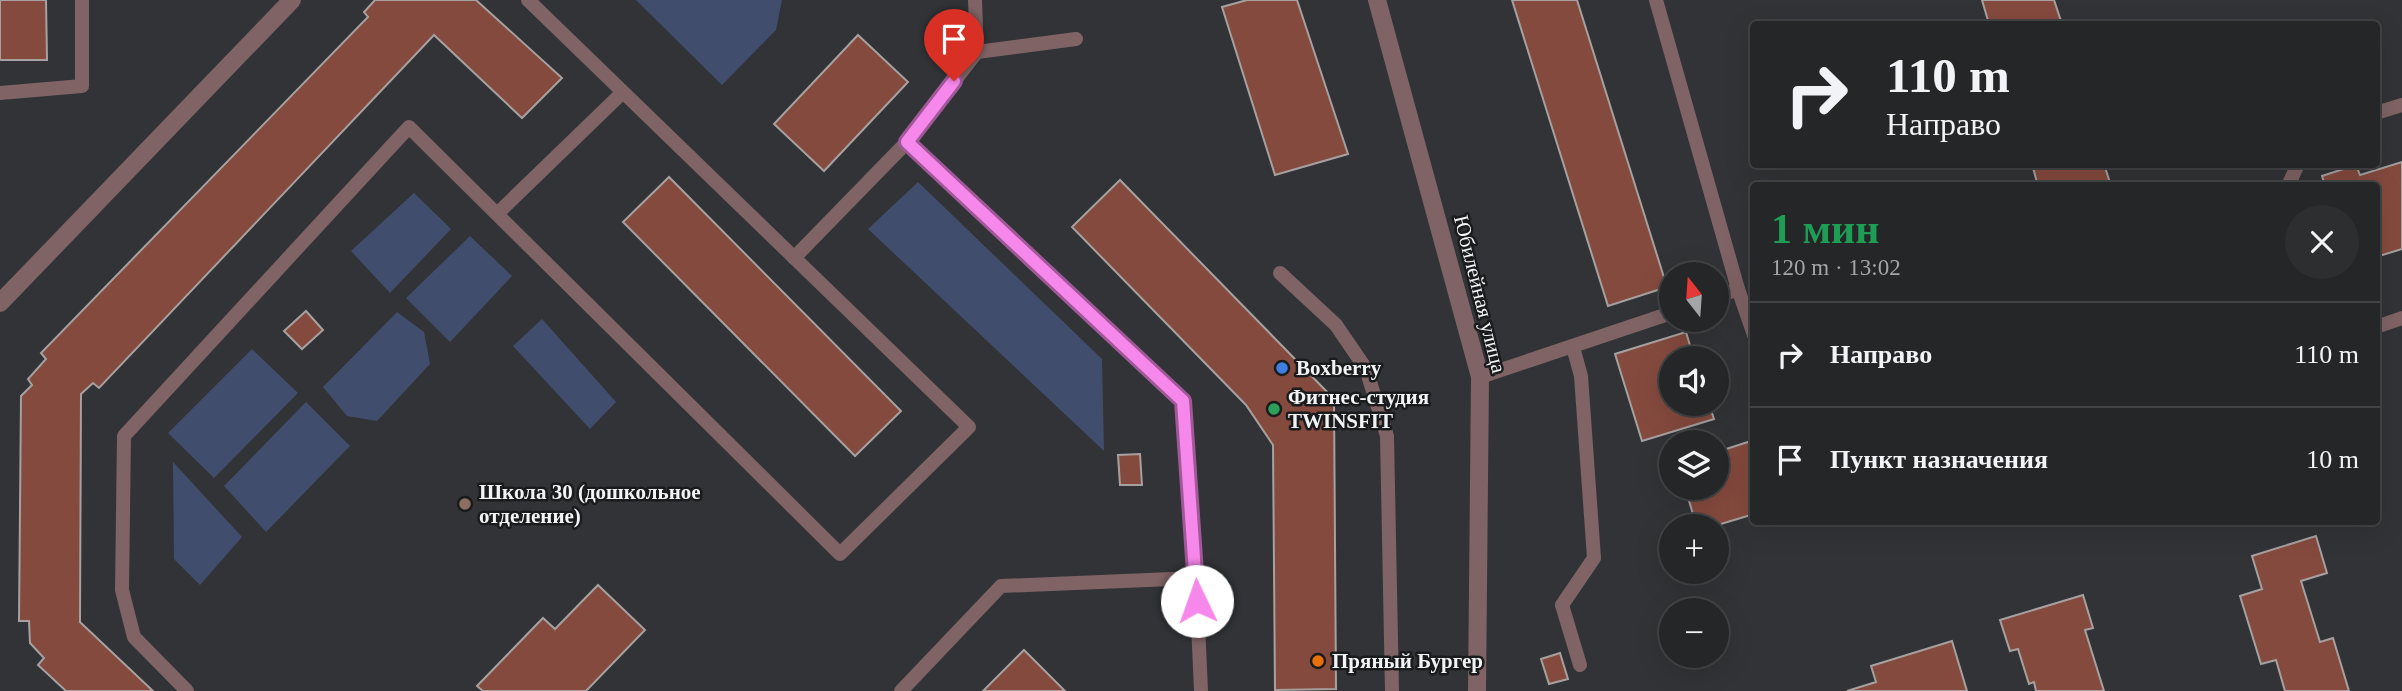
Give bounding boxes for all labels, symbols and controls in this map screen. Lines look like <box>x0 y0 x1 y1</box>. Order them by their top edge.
pin <box>924 9 984 81</box>
icon: arrive <box>935 20 973 58</box>
text: 110 m <box>1886 48 2010 103</box>
icon: right <box>1771 49 1862 140</box>
text: Направо <box>1886 106 2001 142</box>
button: close <box>2285 205 2359 279</box>
text: 1 мин <box>1771 206 1880 252</box>
street label: Юбилейная улица <box>1449 213 1511 376</box>
text: 120 m · 13:02 <box>1771 255 1901 280</box>
north arrow <box>1659 262 1729 332</box>
map controls <box>1659 262 1729 668</box>
icon: right <box>1771 336 1809 374</box>
text: Направо <box>1830 340 1932 369</box>
text: 110 m <box>2294 340 2359 369</box>
button: sound <box>1659 346 1729 416</box>
place label: Boxberry <box>1296 356 1382 380</box>
marker: Boxberry <box>1274 360 1290 376</box>
place label: Фитнес-студия TWINSFIT <box>1288 385 1429 433</box>
marker: Фитнес-студия TWINSFIT <box>1266 401 1282 417</box>
button: layers <box>1659 430 1729 500</box>
icon: arrive <box>1771 441 1809 479</box>
text: Пункт назначения <box>1830 445 2048 474</box>
text: 10 m <box>2306 445 2359 474</box>
place label: Школа 30 (дошкольное отделение) <box>479 480 701 528</box>
marker: Школа 30 (дошкольное отделение) <box>457 496 473 512</box>
button: + <box>1659 514 1729 584</box>
position arrow <box>1160 564 1234 638</box>
button: − <box>1659 598 1729 668</box>
place label: Пряный Бургер <box>1332 649 1483 673</box>
marker: Пряный Бургер <box>1310 653 1326 669</box>

